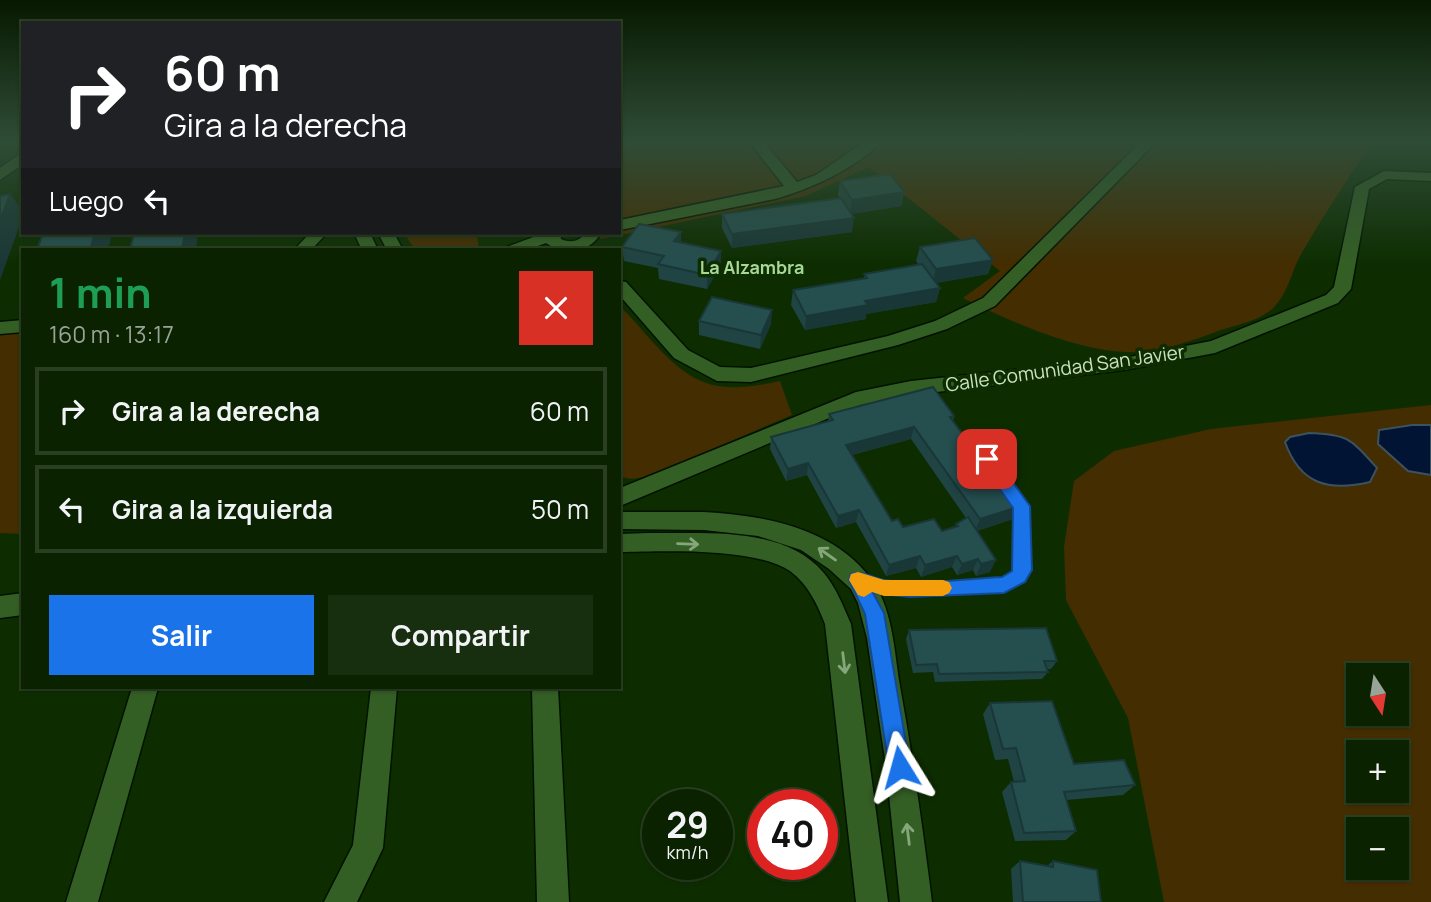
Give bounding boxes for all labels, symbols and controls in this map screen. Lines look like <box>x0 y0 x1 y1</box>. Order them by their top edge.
text: 60 m <box>164 39 281 106</box>
icon: right <box>49 49 140 140</box>
text: Gira a la derecha <box>164 103 407 147</box>
icon: left <box>138 182 176 220</box>
text: Luego <box>49 183 124 219</box>
district label: La Alzambra <box>700 255 804 279</box>
text: 1 min <box>49 263 152 321</box>
button: close <box>519 271 593 345</box>
text: 160 m · 13:17 <box>49 318 174 350</box>
street label: Calle Comunidad San Javier <box>944 338 1186 398</box>
icon: right <box>53 392 91 430</box>
text: Gira a la derecha <box>112 393 320 429</box>
text: 60 m <box>530 393 589 429</box>
pin <box>957 429 1017 489</box>
icon: arrive <box>968 440 1006 478</box>
icon: left <box>53 490 91 528</box>
text: Gira a la izquierda <box>112 491 333 527</box>
text: 50 m <box>531 491 589 527</box>
one-way arrow <box>676 537 699 550</box>
one-way arrow <box>818 547 837 561</box>
button: Salir <box>49 595 314 675</box>
button: Compartir <box>328 595 593 675</box>
one-way arrow <box>837 651 850 673</box>
north arrow <box>1346 663 1409 726</box>
map controls <box>1346 663 1409 880</box>
position arrow <box>863 730 937 804</box>
button: + <box>1346 740 1409 803</box>
speed limit sign: 40 <box>747 789 838 880</box>
text: 29 <box>666 801 709 849</box>
button: − <box>1346 817 1409 880</box>
one-way arrow <box>902 823 915 846</box>
text: km/h <box>667 840 708 864</box>

